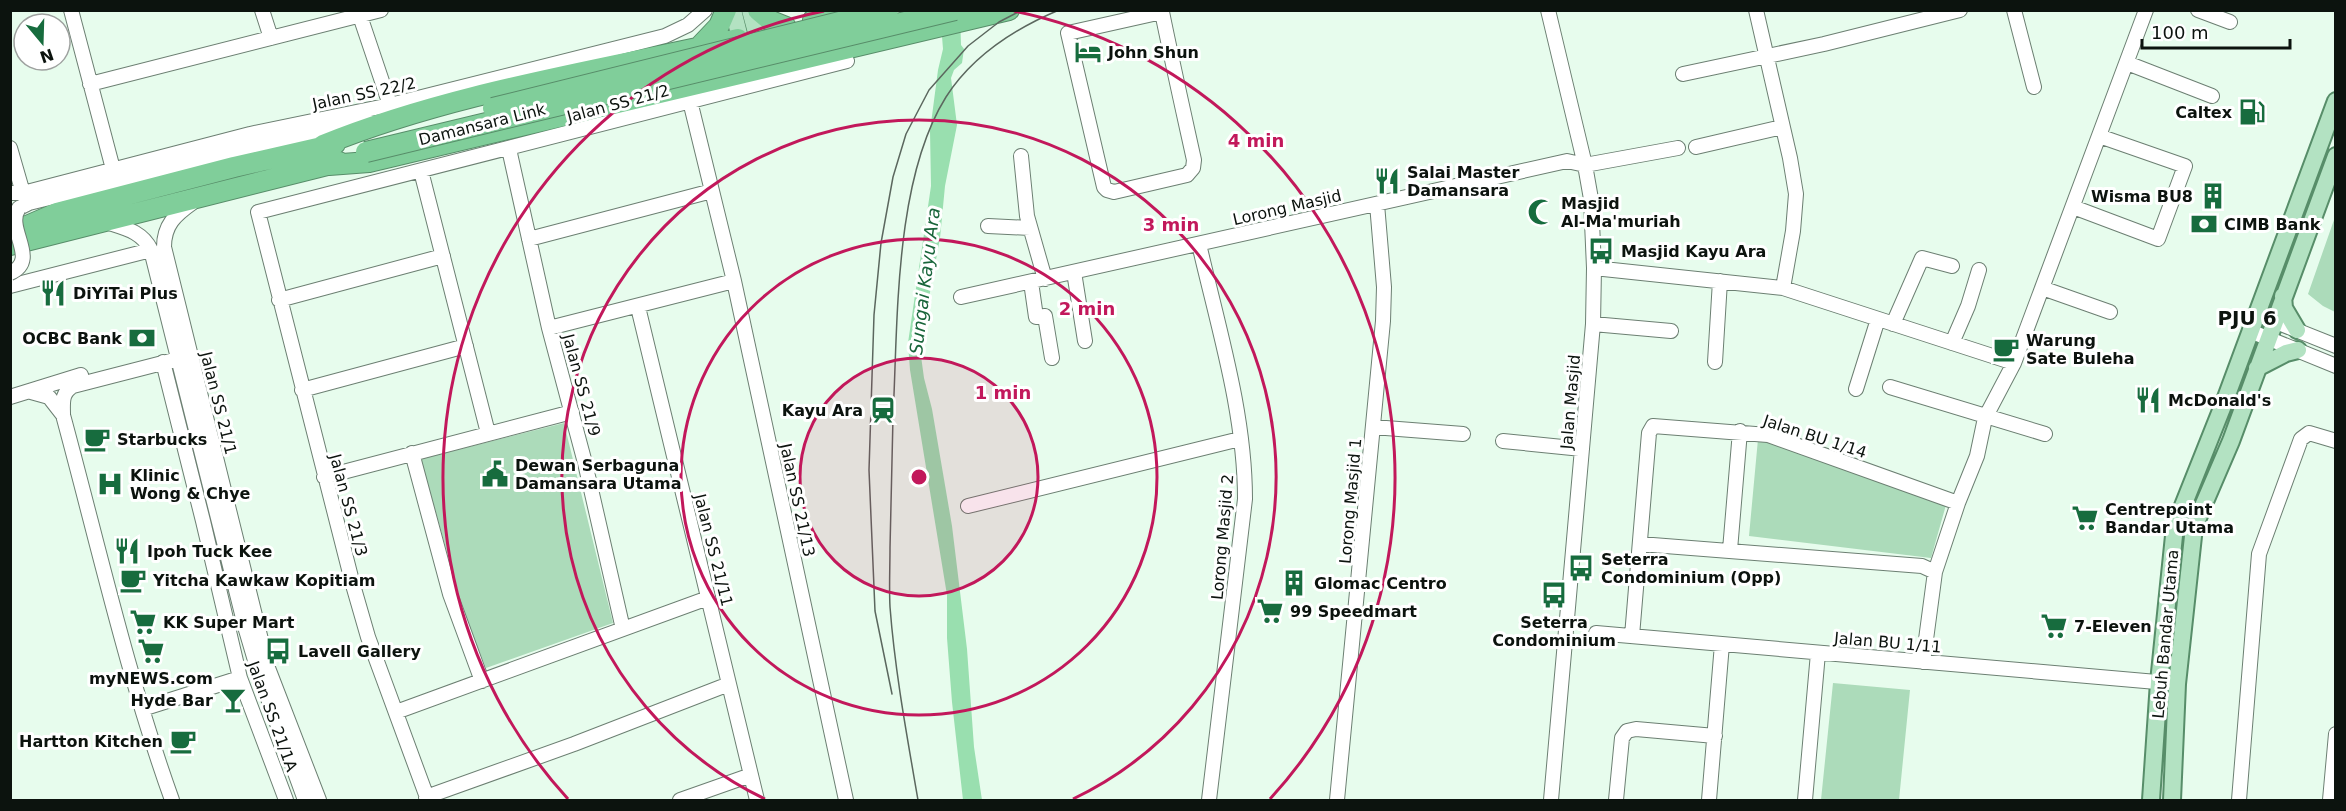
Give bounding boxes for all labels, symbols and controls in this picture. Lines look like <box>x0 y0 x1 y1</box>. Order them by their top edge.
north arrow <box>12 12 72 72</box>
scale bar <box>2142 12 2290 50</box>
text: 100 m <box>2151 22 2209 43</box>
hotel icon: John Shun <box>1073 37 1103 67</box>
place label: John Shun <box>1107 43 1199 62</box>
text: N <box>37 45 56 67</box>
street label: Jalan SS 22/2 <box>310 73 418 114</box>
street label: Jalan SS 21/2 <box>564 81 671 127</box>
fuel station icon: Caltex <box>2237 97 2267 127</box>
street label: Damansara Link <box>417 99 548 149</box>
place label: Caltex <box>2175 103 2233 122</box>
text: 4 min <box>1228 130 1284 151</box>
place label: Salai Master Damansara <box>1407 163 1519 200</box>
restaurant icon: Salai Master Damansara <box>1372 166 1402 196</box>
building icon: Wisma BU8 <box>2198 181 2228 211</box>
street label: Lorong Masjid <box>1231 186 1343 229</box>
place label: Wisma BU8 <box>2091 187 2193 206</box>
place label: Masjid Al-Ma'muriah <box>1561 194 1681 231</box>
mosque icon: Masjid Al-Ma'muriah <box>1526 197 1556 227</box>
water label: Sungai Kayu Ara <box>905 206 944 356</box>
bank icon: CIMB Bank <box>2189 209 2219 239</box>
text: 3 min <box>1143 214 1199 235</box>
place label: CIMB Bank <box>2224 215 2321 234</box>
bus stop icon: Masjid Kayu Ara <box>1586 236 1616 266</box>
place label: Masjid Kayu Ara <box>1621 242 1766 261</box>
restaurant icon: DiYiTai Plus <box>38 278 68 308</box>
place label: DiYiTai Plus <box>73 284 178 303</box>
text: 2 min <box>1059 298 1115 319</box>
district label: PJU 6 <box>2217 306 2277 330</box>
bank icon: OCBC Bank <box>127 323 157 353</box>
place label: OCBC Bank <box>22 329 122 348</box>
street label: Jalan SS 21/9 <box>558 331 604 438</box>
place label: Warung Sate Buleha <box>2026 331 2135 368</box>
cafe icon: Warung Sate Buleha <box>1991 334 2021 364</box>
street label: Jalan SS 21/1 <box>196 349 240 457</box>
street label: Jalan Masjid <box>1557 354 1584 451</box>
text: 1 min <box>975 382 1031 403</box>
restaurant icon: McDonald's <box>2133 385 2163 415</box>
place label: McDonald's <box>2168 391 2271 410</box>
station icon: Kayu Ara <box>868 395 898 425</box>
place label: Kayu Ara <box>782 401 863 420</box>
street label: Jalan BU 1/14 <box>1760 410 1869 462</box>
cafe icon: Starbucks <box>82 424 112 454</box>
place label: Starbucks <box>117 430 207 449</box>
street label: Lorong Masjid 1 <box>1336 437 1365 565</box>
street label: Jalan SS 21/13 <box>776 441 819 559</box>
street label: Jalan SS 21/3 <box>325 451 371 558</box>
place label: Dewan Serbaguna Damansara Utama <box>515 456 681 493</box>
public building icon: Dewan Serbaguna Damansara Utama <box>480 459 510 489</box>
place label: Klinic Wong & Chye <box>130 466 251 503</box>
centre of rings <box>909 467 929 487</box>
hospital icon: Klinic Wong & Chye <box>95 469 125 499</box>
street label: Lorong Masjid 2 <box>1208 473 1237 601</box>
street label: Jalan SS 21/11 <box>690 491 737 608</box>
place label: Centrepoint Bandar Utama <box>2105 500 2234 537</box>
supermarket icon: Centrepoint Bandar Utama <box>2070 503 2100 533</box>
restaurant icon: Ipoh Tuck Kee <box>112 536 142 566</box>
place label: Ipoh Tuck Kee <box>147 542 273 561</box>
street label: Lebuh Bandar Utama <box>2149 549 2182 719</box>
place label: Seterra Condominium (Opp) <box>1601 550 1781 587</box>
bus stop icon: Seterra Condominium (Opp) <box>1566 553 1596 583</box>
cafe icon: Yitcha Kawkaw Kopitiam <box>118 565 148 595</box>
building icon: Glomac Centro <box>1279 568 1309 598</box>
place label: Yitcha Kawkaw Kopitiam <box>152 571 375 590</box>
place label: Glomac Centro <box>1314 574 1447 593</box>
bus stop icon: Seterra Condominium <box>1539 580 1569 610</box>
supermarket icon: 99 Speedmart <box>1255 596 1285 626</box>
place label: 99 Speedmart <box>1290 602 1417 621</box>
supermarket icon: KK Super Mart <box>128 607 158 637</box>
supermarket icon: 7-Eleven <box>2039 611 2069 641</box>
place label: KK Super Mart <box>163 613 295 632</box>
place label: Seterra Condominium <box>1492 613 1616 650</box>
place label: 7-Eleven <box>2074 617 2152 636</box>
street label: Jalan BU 1/11 <box>1832 628 1942 657</box>
supermarket icon: myNEWS.com <box>136 636 166 666</box>
bus stop icon: Lavell Gallery <box>263 636 293 666</box>
place label: Lavell Gallery <box>298 642 421 661</box>
street label: Jalan SS 21/1A <box>243 657 301 774</box>
place label: myNEWS.com <box>89 669 213 688</box>
bar icon: Hyde Bar <box>218 685 248 715</box>
place label: Hyde Bar <box>130 691 213 710</box>
cafe icon: Hartton Kitchen <box>168 726 198 756</box>
place label: Hartton Kitchen <box>19 732 163 751</box>

